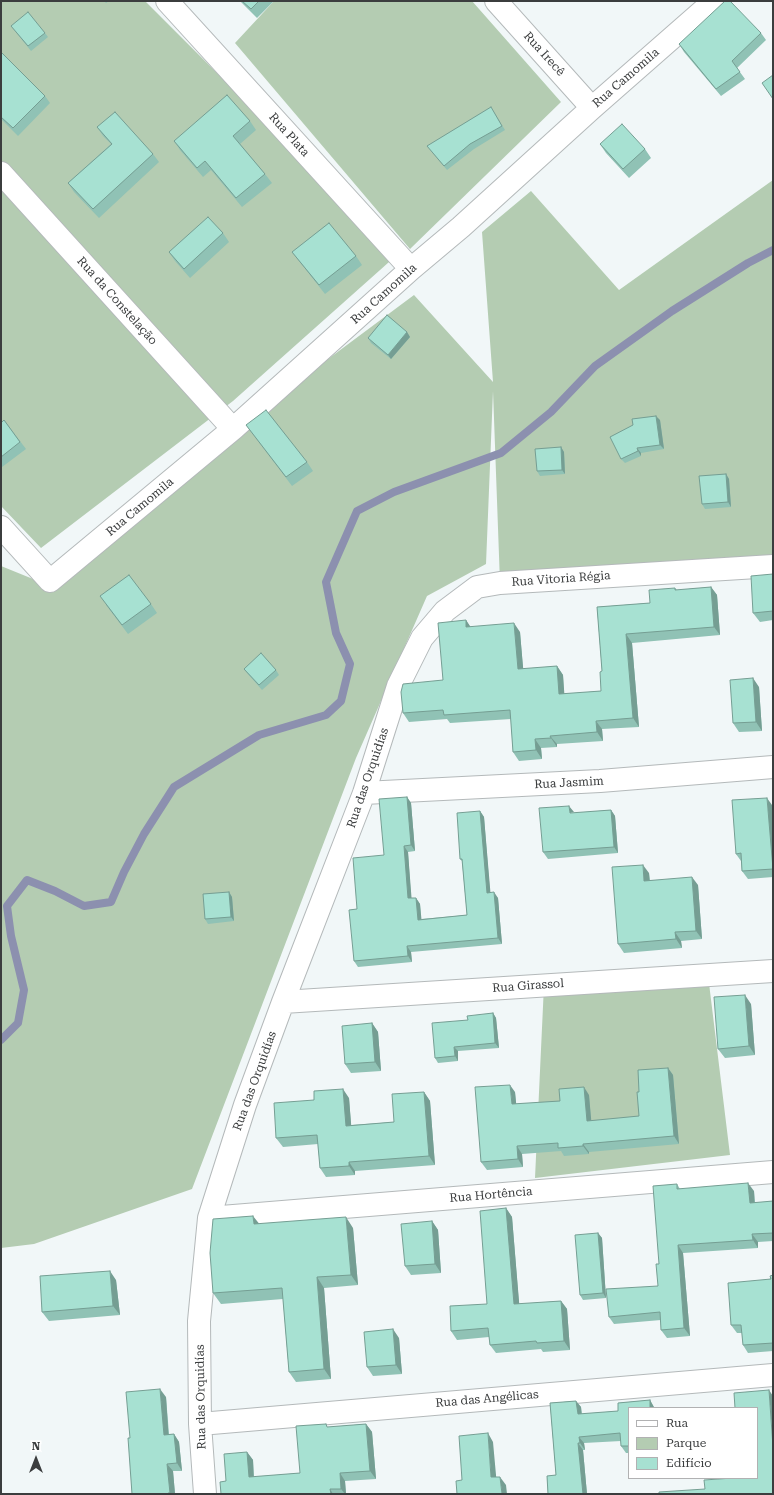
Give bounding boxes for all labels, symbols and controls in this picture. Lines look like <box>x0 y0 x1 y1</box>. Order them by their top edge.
street label: Rua Irecê <box>520 29 568 79</box>
street label: Rua Camomila <box>590 45 662 111</box>
street label: Rua Plata <box>266 110 312 160</box>
street label: Rua da Constelação <box>74 254 160 348</box>
street label: Rua Camomila <box>348 261 420 327</box>
street label: Rua Camomila <box>103 475 177 539</box>
street label: Rua Vitoria Régia <box>511 568 611 590</box>
street label: Rua das Orquidías <box>344 726 392 830</box>
street label: Rua Jasmim <box>534 774 604 792</box>
street label: Rua Girassol <box>492 976 564 996</box>
street label: Rua das Orquidías <box>230 1029 280 1133</box>
street label: Rua Hortência <box>449 1184 533 1206</box>
street label: Rua das Orquidías <box>193 1344 209 1450</box>
street label: Rua das Angélicas <box>435 1387 539 1411</box>
legend <box>628 1407 758 1479</box>
text: Rua <box>666 1416 688 1430</box>
text: Parque <box>666 1436 706 1450</box>
north arrow <box>16 1439 56 1479</box>
text: N <box>32 1440 40 1453</box>
text: Edifício <box>666 1456 712 1470</box>

